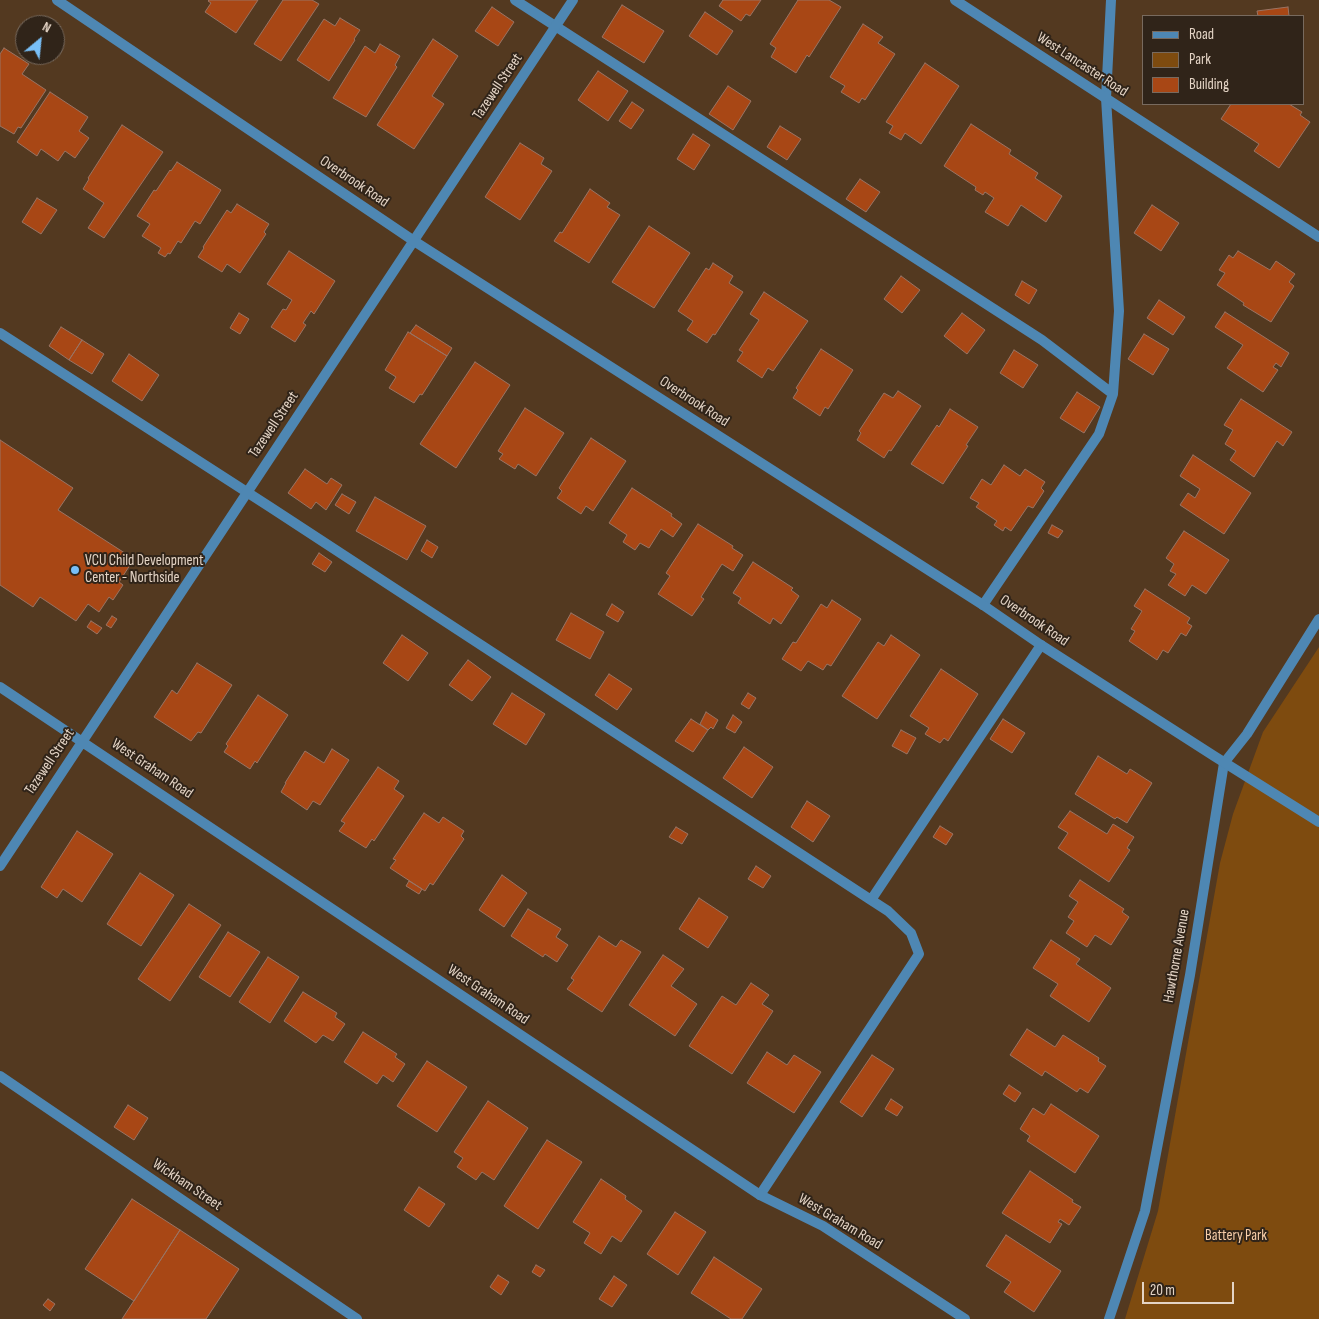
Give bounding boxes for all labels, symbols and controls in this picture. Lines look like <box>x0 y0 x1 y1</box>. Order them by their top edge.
north arrow <box>15 15 65 65</box>
legend <box>1142 15 1304 105</box>
text: N <box>40 18 54 36</box>
text: Road <box>1189 25 1214 44</box>
street label: West Lancaster Road <box>1033 29 1131 101</box>
street label: Tazewell Street <box>469 50 527 124</box>
text: Park <box>1189 50 1211 69</box>
text: Building <box>1189 75 1229 94</box>
street label: Overbrook Road <box>316 152 392 212</box>
street label: Overbrook Road <box>656 373 732 431</box>
street label: Tazewell Street <box>245 388 303 462</box>
place label: VCU Child Development Center - Northside <box>85 552 204 587</box>
marker: VCU Child Development Center - Northside <box>69 564 81 576</box>
street label: Overbrook Road <box>996 591 1072 651</box>
street label: Tazewell Street <box>21 725 79 799</box>
street label: West Graham Road <box>108 735 196 803</box>
street label: Hawthorne Avenue <box>1160 908 1194 1004</box>
street label: West Graham Road <box>444 961 532 1029</box>
street label: Wickham Street <box>149 1155 225 1215</box>
street label: West Graham Road <box>795 1190 885 1254</box>
park label: Battery Park <box>1205 1227 1267 1245</box>
scale bar <box>1144 1272 1236 1304</box>
text: 20 m <box>1150 1281 1175 1300</box>

